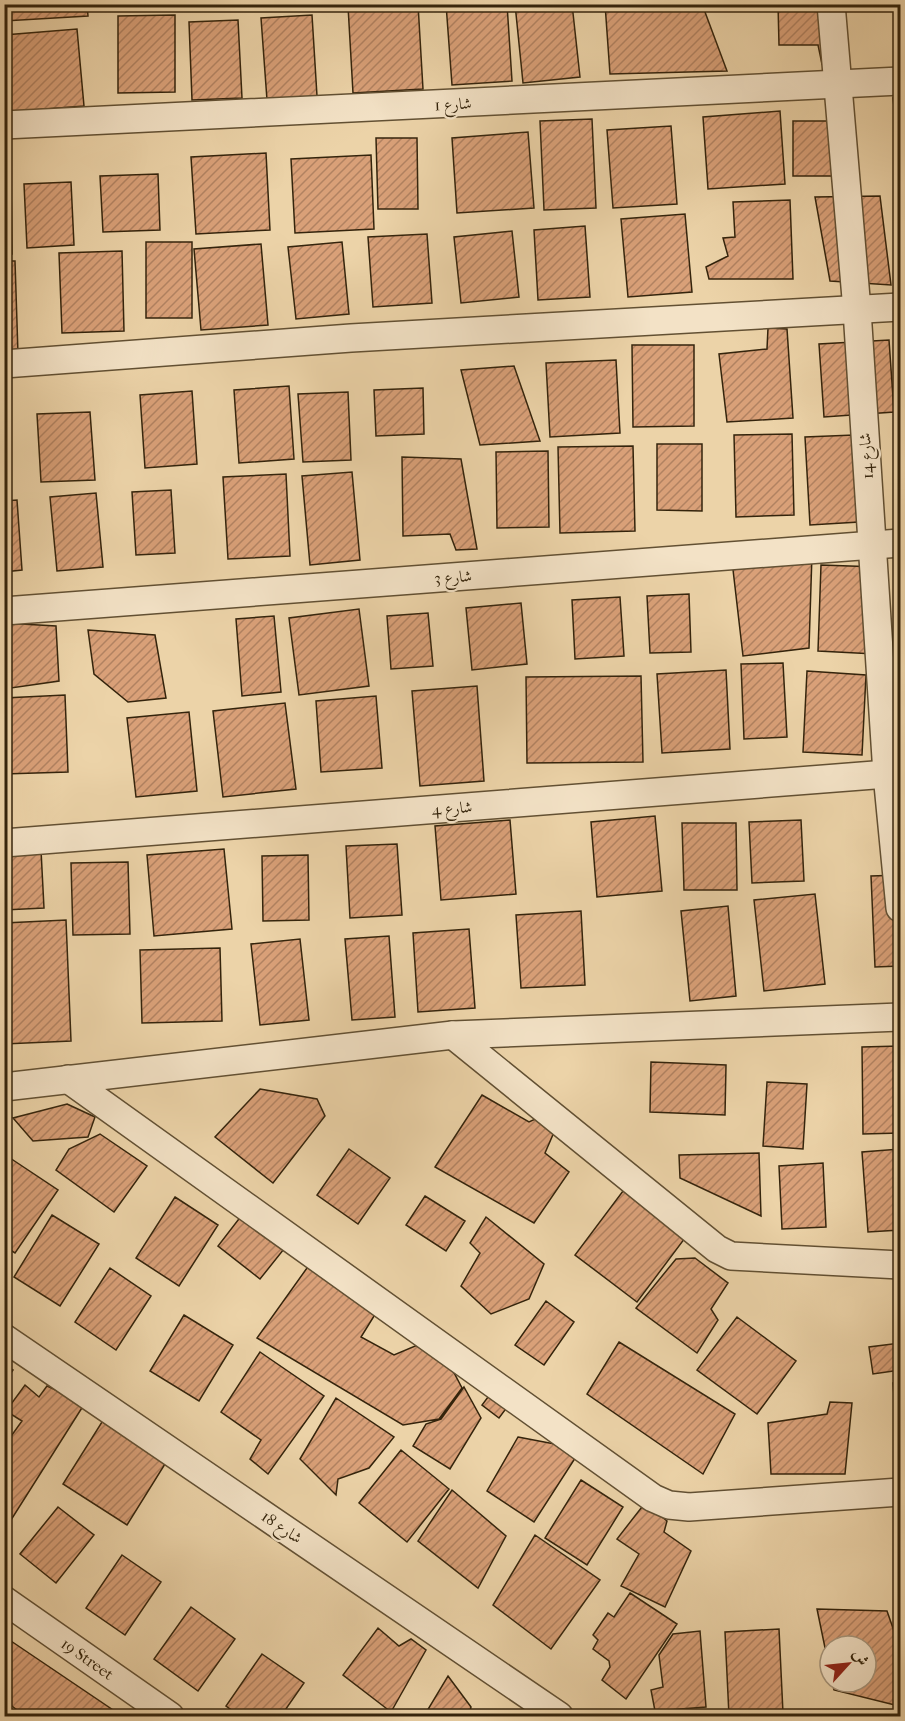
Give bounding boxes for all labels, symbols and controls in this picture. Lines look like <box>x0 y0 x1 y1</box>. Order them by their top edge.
street label: شارع 1 <box>434 94 472 118</box>
street label: شارع 14 <box>855 432 881 480</box>
street label: شارع 3 <box>433 566 473 592</box>
street label: شارع 4 <box>431 797 473 823</box>
street label: شارع 18 <box>256 1507 306 1551</box>
street label: 19 Street <box>58 1634 118 1684</box>
north arrow <box>818 1634 878 1694</box>
text: ش <box>849 1646 873 1669</box>

